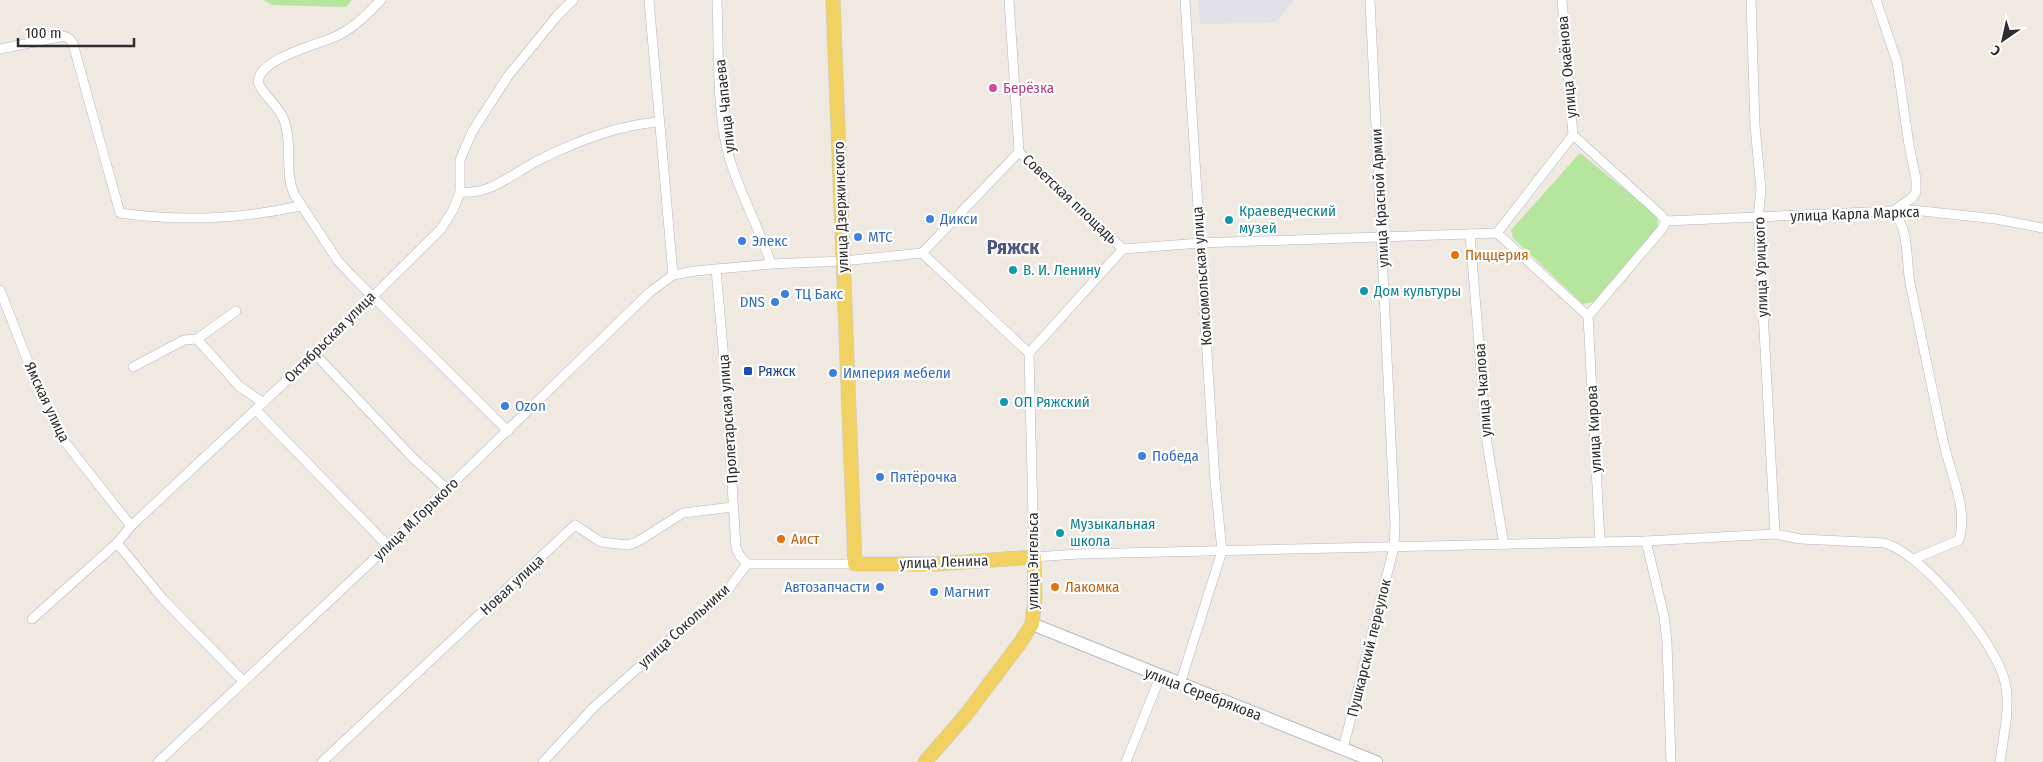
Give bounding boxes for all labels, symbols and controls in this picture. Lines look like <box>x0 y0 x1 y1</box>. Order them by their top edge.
scale bar <box>18 15 134 47</box>
street label: улица Окаёнова <box>1554 15 1580 119</box>
north arrow <box>1978 15 2028 65</box>
text: 100 m <box>25 24 62 42</box>
text: С <box>1988 41 2004 59</box>
street label: улица Чапаева <box>711 58 739 154</box>
place label: Берёзка <box>1003 79 1054 97</box>
marker: Берёзка <box>987 82 999 94</box>
street label: улица Красной Армии <box>1367 128 1393 268</box>
street label: улица Дзержинского <box>830 141 852 273</box>
street label: Советская площадь <box>1019 150 1121 248</box>
place label: Краеведческий музей <box>1239 202 1336 237</box>
street label: улица Карла Маркса <box>1790 203 1920 225</box>
street label: Комсомольская улица <box>1188 206 1216 346</box>
place label: Дикси <box>939 210 978 228</box>
marker: Дикси <box>924 213 936 225</box>
marker: Краеведческий музей <box>1223 214 1235 226</box>
street label: улица Урицкого <box>1750 216 1772 318</box>
place label: МТС <box>868 228 893 246</box>
marker: МТС <box>852 231 864 243</box>
place label: Элекс <box>752 232 788 250</box>
marker: Элекс <box>736 235 748 247</box>
district label: Ряжск <box>987 235 1040 259</box>
place label: Пиццерия <box>1465 246 1529 264</box>
marker: Пиццерия <box>1449 249 1461 261</box>
place label: В. И. Ленину <box>1023 261 1101 279</box>
marker: В. И. Ленину <box>1007 264 1019 276</box>
place label: Дом культуры <box>1373 282 1461 300</box>
place label: ТЦ Бакс <box>795 285 844 303</box>
marker: Дом культуры <box>1358 285 1370 297</box>
street label: Октябрьская улица <box>281 288 379 386</box>
marker: ТЦ Бакс <box>779 288 791 300</box>
place label: DNS <box>740 293 765 311</box>
marker: DNS <box>769 296 781 308</box>
street label: улица Чкалова <box>1471 343 1495 437</box>
street label: Пролетарская улица <box>715 354 741 484</box>
street label: Ямская улица <box>21 359 73 445</box>
place label: Ряжск <box>758 362 796 380</box>
place label: Империя мебели <box>843 364 951 382</box>
marker: Ряжск <box>742 365 754 377</box>
marker: Империя мебели <box>827 367 839 379</box>
street label: улица Кирова <box>1583 385 1605 473</box>
place label: ОП Ряжский <box>1014 393 1090 411</box>
marker: ОП Ряжский <box>998 396 1010 408</box>
place label: Ozon <box>515 397 546 415</box>
marker: Ozon <box>499 400 511 412</box>
place label: Победа <box>1152 447 1199 465</box>
marker: Победа <box>1136 450 1148 462</box>
place label: Пятёрочка <box>890 468 957 486</box>
marker: Пятёрочка <box>874 471 886 483</box>
street label: улица М.Горького <box>370 474 462 564</box>
street label: улица Энгельса <box>1024 512 1042 610</box>
place label: Музыкальная школа <box>1070 515 1156 550</box>
marker: Музыкальная школа <box>1054 527 1066 539</box>
place label: Аист <box>791 530 820 548</box>
marker: Аист <box>775 533 787 545</box>
street label: Новая улица <box>477 551 547 619</box>
street label: улица Ленина <box>899 551 989 573</box>
street label: Пушкарский переулок <box>1343 577 1395 719</box>
place label: Автозапчасти <box>784 578 870 596</box>
place label: Лакомка <box>1065 578 1119 596</box>
street label: улица Сокольники <box>635 580 733 672</box>
marker: Автозапчасти <box>874 581 886 593</box>
marker: Лакомка <box>1049 581 1061 593</box>
place label: Магнит <box>944 583 991 601</box>
marker: Магнит <box>928 586 940 598</box>
street label: улица Серебрякова <box>1142 663 1264 725</box>

